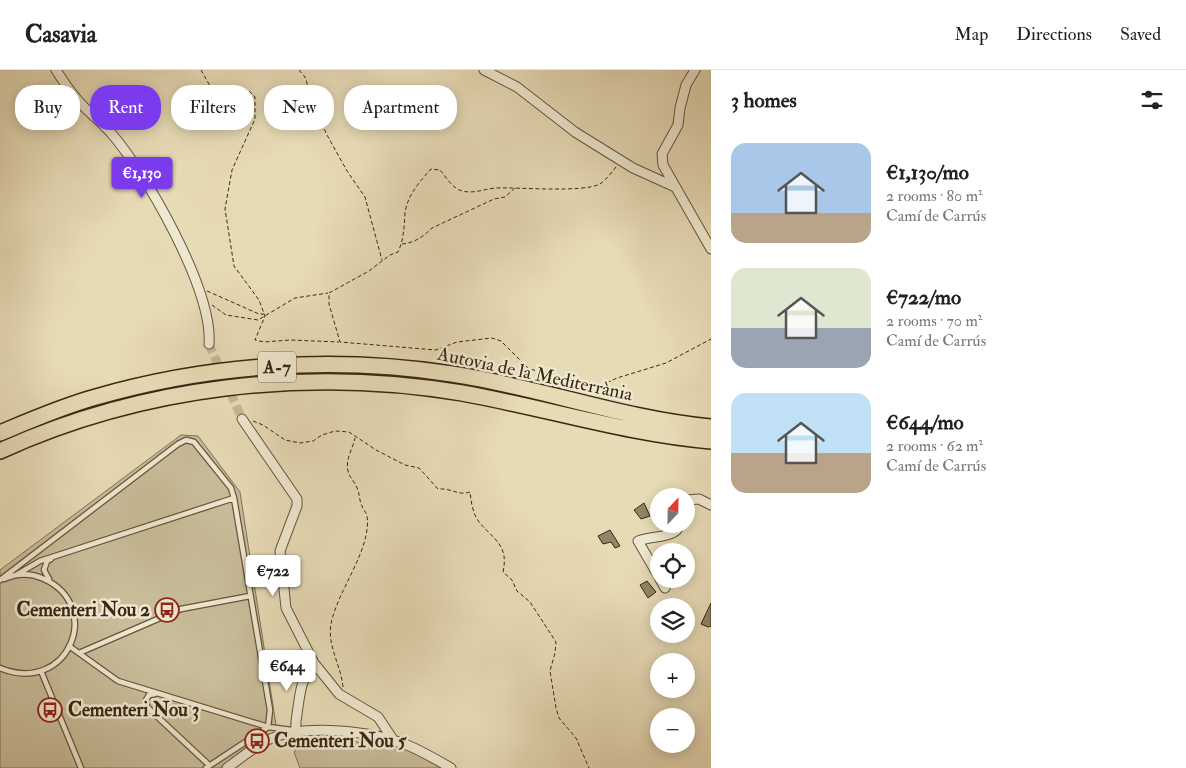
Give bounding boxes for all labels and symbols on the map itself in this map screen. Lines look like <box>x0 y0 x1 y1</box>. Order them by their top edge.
pin: €1,130 <box>101 156 183 199</box>
street label: Autovia de la Mediterrània <box>434 341 635 406</box>
road number: A-7 <box>258 352 296 382</box>
north arrow <box>650 488 695 532</box>
pin: €722 <box>243 554 303 597</box>
bus stop icon: Cementeri Nou 2 <box>154 597 180 623</box>
place label: Cementeri Nou 2 <box>16 598 150 622</box>
pin: €644 <box>257 650 317 692</box>
bus stop icon: Cementeri Nou 3 <box>37 697 63 723</box>
place label: Cementeri Nou 3 <box>68 698 199 722</box>
bus stop icon: Cementeri Nou 5 <box>244 728 270 754</box>
place label: Cementeri Nou 5 <box>274 729 407 753</box>

